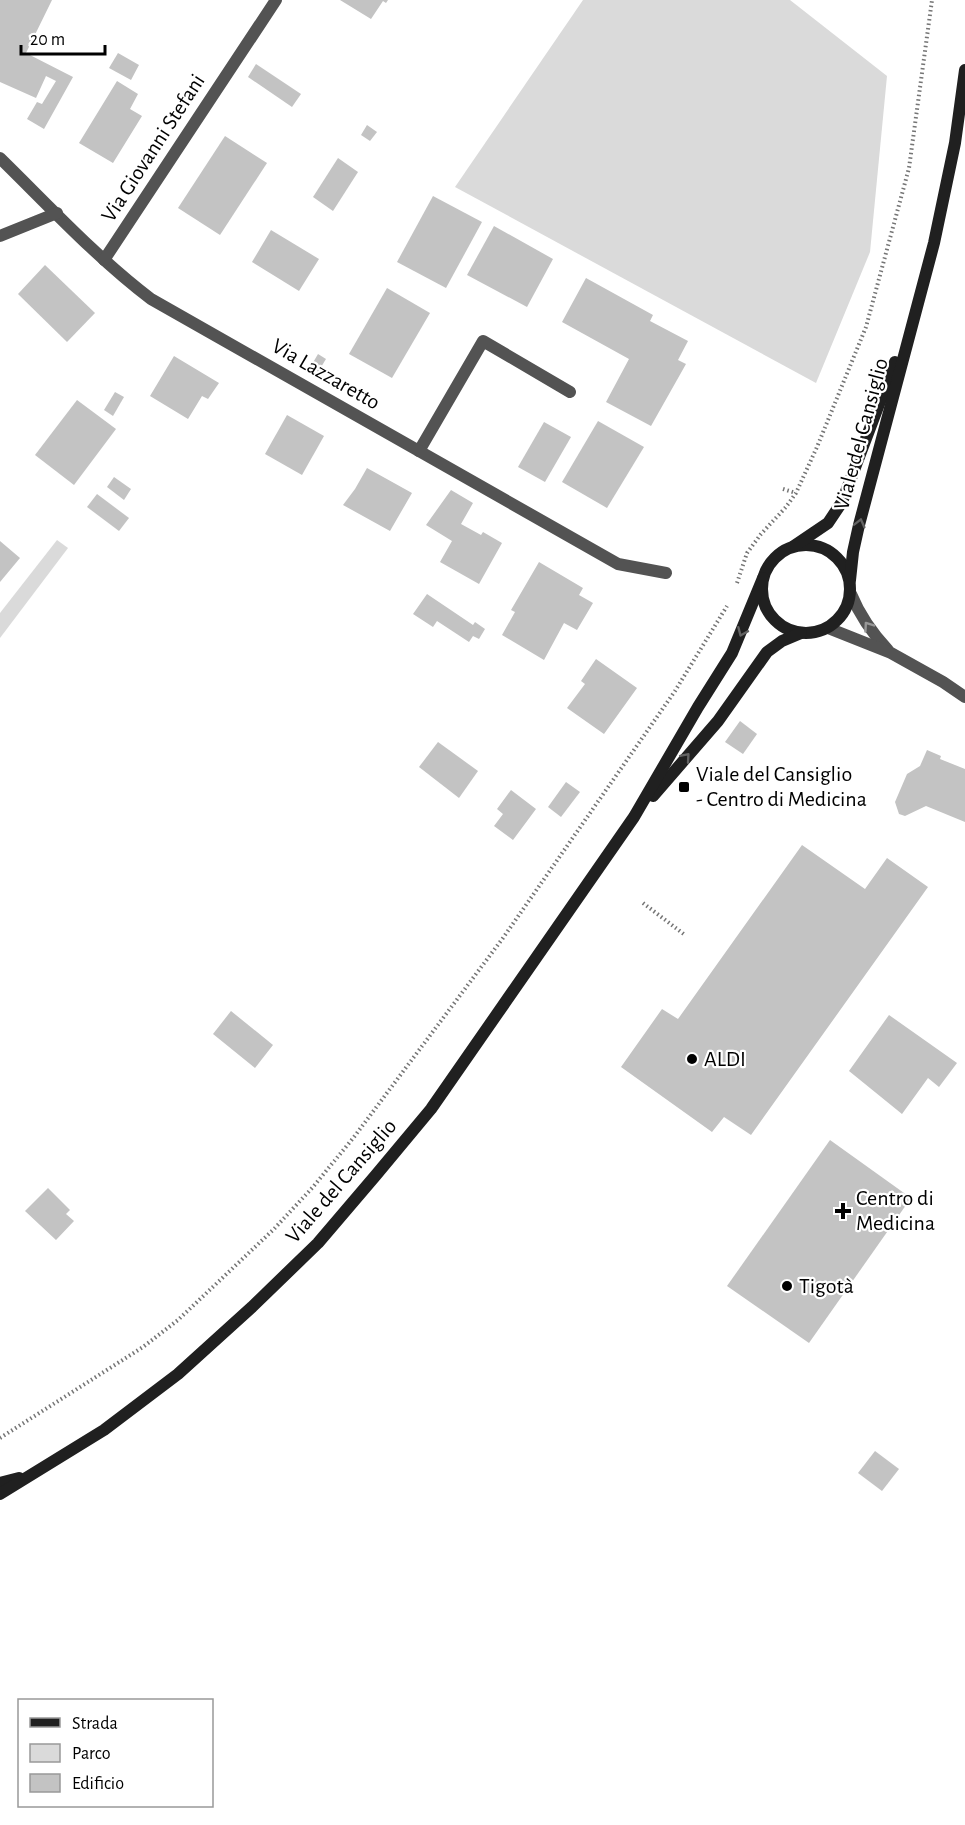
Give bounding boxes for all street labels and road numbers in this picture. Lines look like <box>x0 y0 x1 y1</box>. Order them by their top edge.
street label: Via Giovanni Stefani <box>97 70 209 226</box>
street label: Via Lazzaretto <box>268 334 384 414</box>
street label: Viale del Cansiglio <box>830 356 892 512</box>
street label: Viale del Cansiglio <box>281 1115 401 1247</box>

